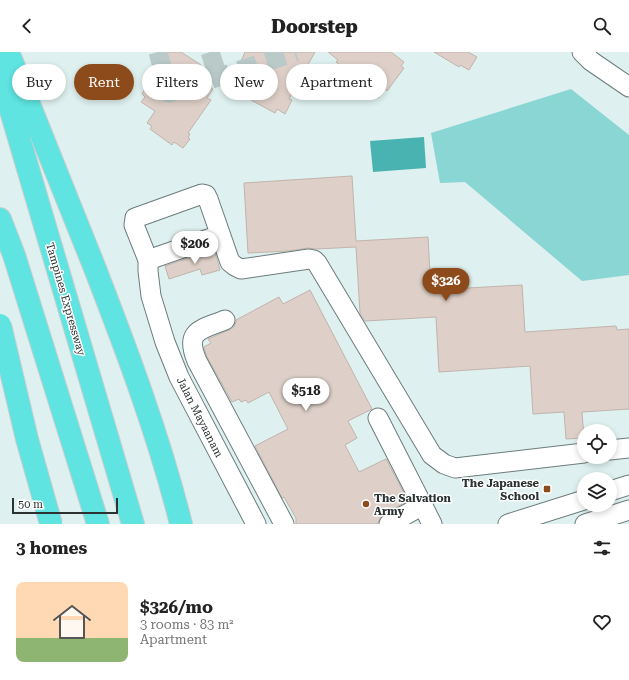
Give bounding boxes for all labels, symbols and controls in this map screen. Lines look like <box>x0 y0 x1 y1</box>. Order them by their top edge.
icon: back <box>16 15 38 37</box>
icon: search <box>591 15 613 37</box>
text: Doorstep <box>271 16 358 37</box>
chip: Buy <box>12 64 66 100</box>
chip: Rent <box>74 64 134 100</box>
chip: Filters <box>142 64 212 100</box>
chip: New <box>220 64 278 100</box>
chip: Apartment <box>286 64 387 100</box>
pin: $206 <box>171 231 219 265</box>
text: $206 <box>180 236 210 251</box>
street label: Tampines Expressway <box>43 241 88 358</box>
pin: $326 <box>422 268 470 302</box>
text: $326 <box>431 273 461 288</box>
street label: Jalan Mayaanam <box>174 375 225 460</box>
pin: $518 <box>282 378 330 412</box>
text: $518 <box>291 383 321 398</box>
map controls <box>577 424 617 512</box>
button: locate <box>577 424 617 464</box>
button: layers <box>577 472 617 512</box>
place label: The Japanese School <box>462 477 540 503</box>
marker: The Japanese School <box>542 484 552 494</box>
place label: The Salvation Army <box>374 492 452 518</box>
scale bar <box>12 496 118 515</box>
text: 50 m <box>18 498 43 511</box>
marker: The Salvation Army <box>361 499 371 509</box>
icon: filters <box>591 537 613 559</box>
text: 3 homes <box>16 538 87 558</box>
text: $326/mo <box>140 597 213 617</box>
icon: home <box>48 598 96 646</box>
icon: heart <box>591 611 613 633</box>
text: 3 rooms · 83 m² <box>140 617 234 632</box>
text: Apartment <box>140 632 207 647</box>

